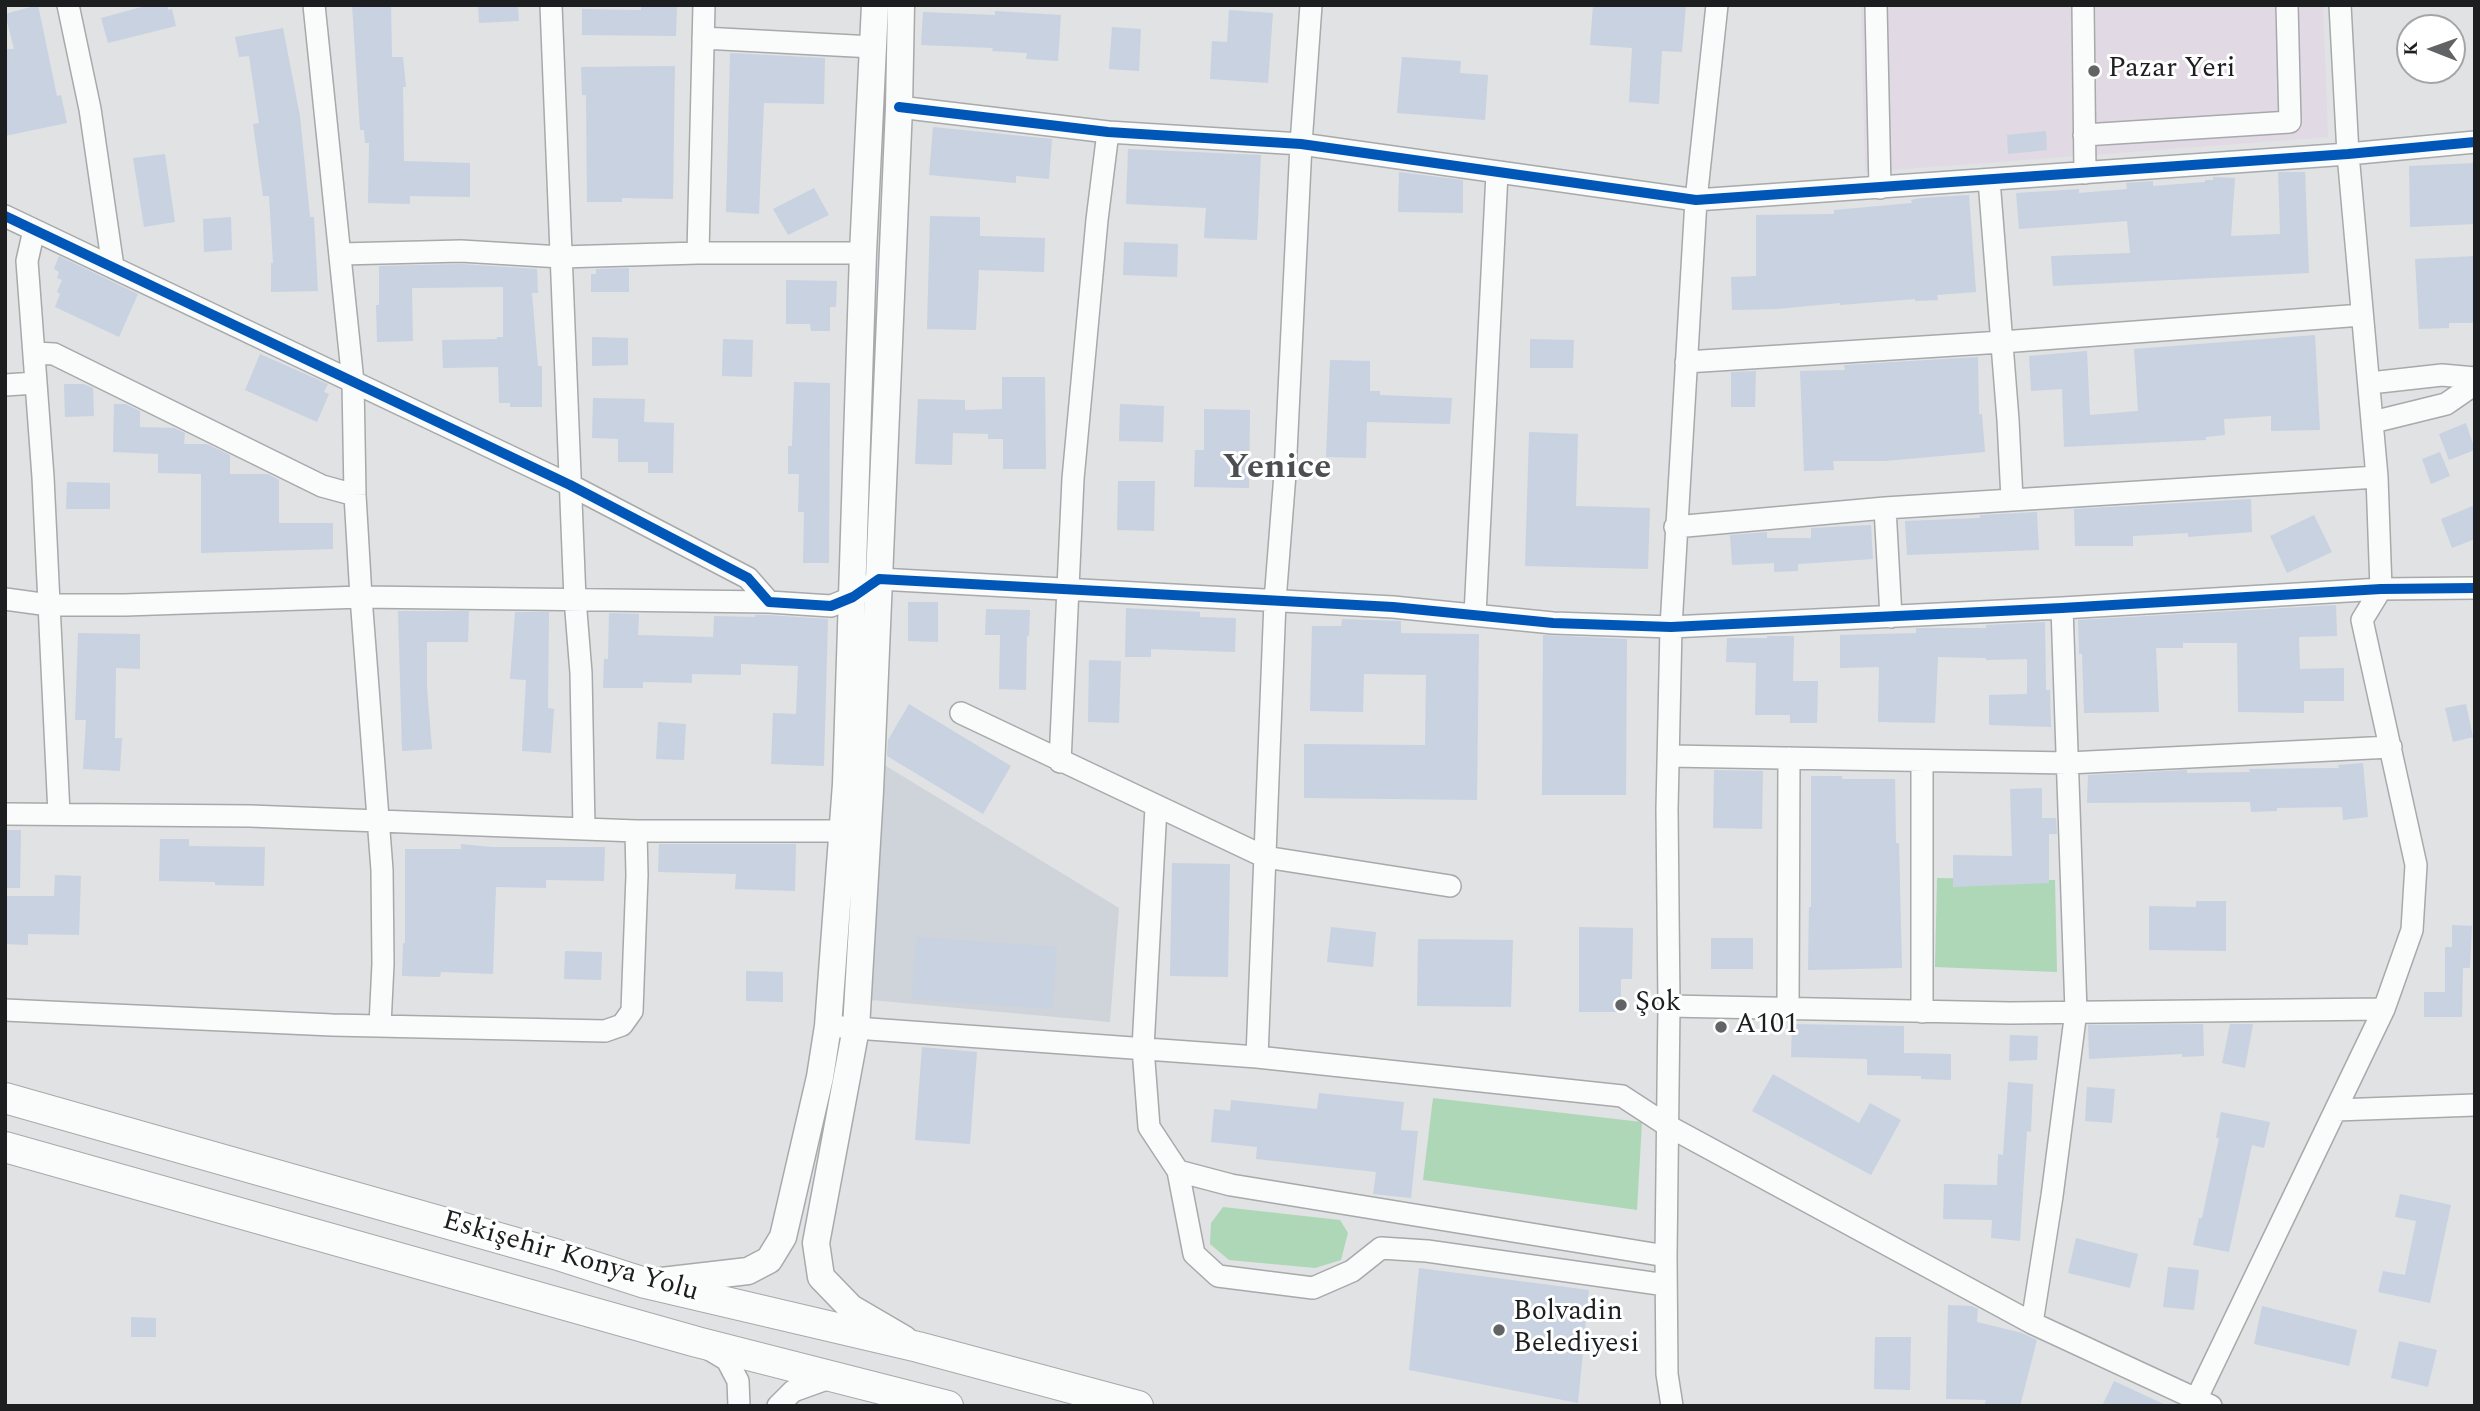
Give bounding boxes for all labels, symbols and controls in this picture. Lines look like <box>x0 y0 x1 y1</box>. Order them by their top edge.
north arrow <box>2396 14 2466 84</box>
text: K <box>2397 41 2426 56</box>
place label: Pazar Yeri <box>2108 54 2236 88</box>
marker: Pazar Yeri <box>2086 63 2102 79</box>
district label: Yenice <box>1223 449 1331 491</box>
place label: Şok <box>1635 988 1681 1022</box>
marker: Şok <box>1613 997 1629 1013</box>
place label: A101 <box>1735 1010 1798 1044</box>
marker: A101 <box>1713 1019 1729 1035</box>
street label: Eskişehir Konya Yolu <box>438 1205 702 1311</box>
place label: Bolvadin Belediyesi <box>1513 1297 1639 1363</box>
marker: Bolvadin Belediyesi <box>1491 1322 1507 1338</box>

